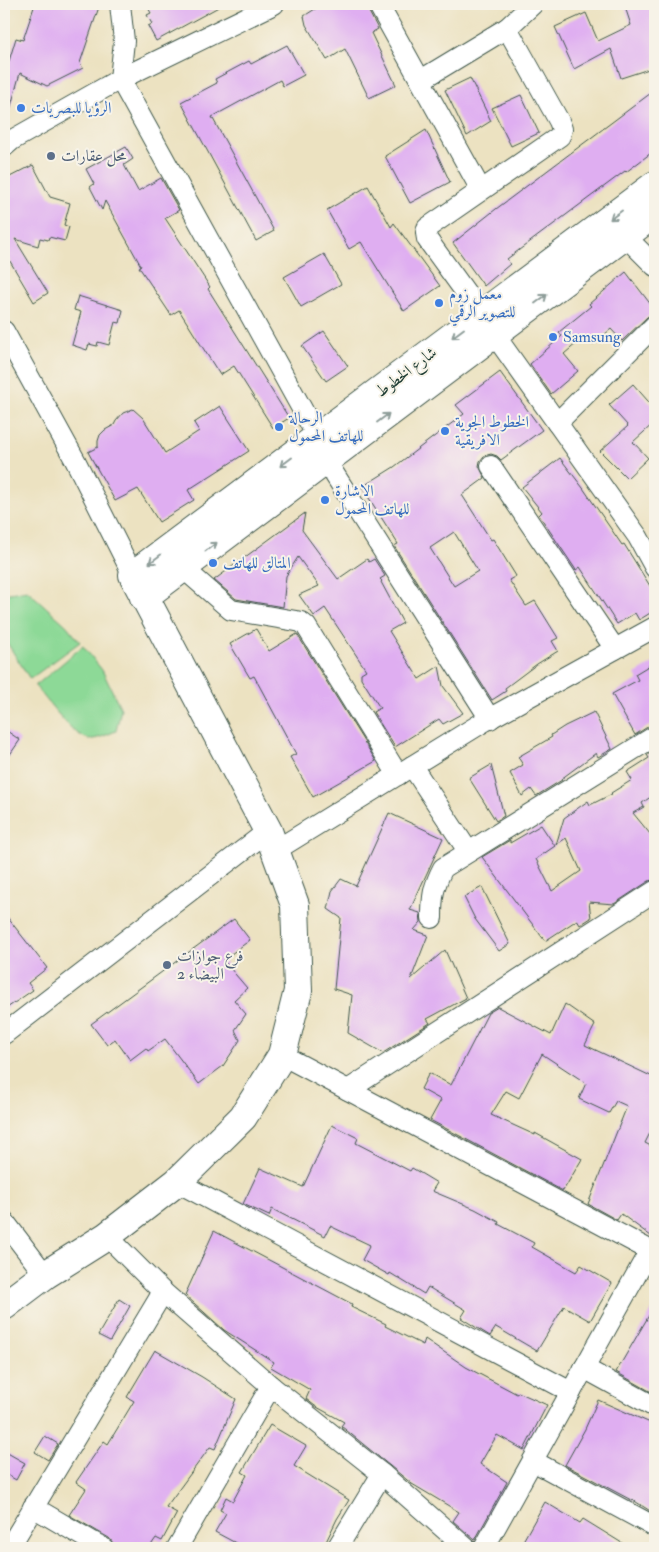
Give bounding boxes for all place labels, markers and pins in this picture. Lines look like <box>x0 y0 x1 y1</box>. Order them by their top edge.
place label: الرؤيا للبصريات <box>31 98 111 118</box>
marker: الرؤيا للبصريات <box>15 102 27 114</box>
place label: محل عقارات <box>61 146 127 167</box>
marker: محل عقارات <box>45 150 57 162</box>
place label: معمل زوم للتصوير الرقمي <box>449 284 516 327</box>
marker: معمل زوم للتصوير الرقمي <box>433 297 445 309</box>
place label: Samsung <box>563 327 622 347</box>
marker: Samsung <box>547 331 559 343</box>
place label: الرحالة للهاتف المحمول <box>288 408 364 446</box>
place label: الخطوط الجوية الافريقية <box>455 412 529 450</box>
marker: الرحالة للهاتف المحمول <box>273 421 285 433</box>
marker: الخطوط الجوية الافريقية <box>439 425 451 437</box>
place label: الاشارة للهاتف المحمول <box>335 481 410 519</box>
marker: الاشارة للهاتف المحمول <box>319 494 331 506</box>
place label: المتالق للهاتف <box>223 553 291 573</box>
marker: المتالق للهاتف <box>207 557 219 569</box>
place label: فرع جوازات البيضاء 2 <box>177 946 243 984</box>
marker: فرع جوازات البيضاء 2 <box>161 959 173 971</box>

